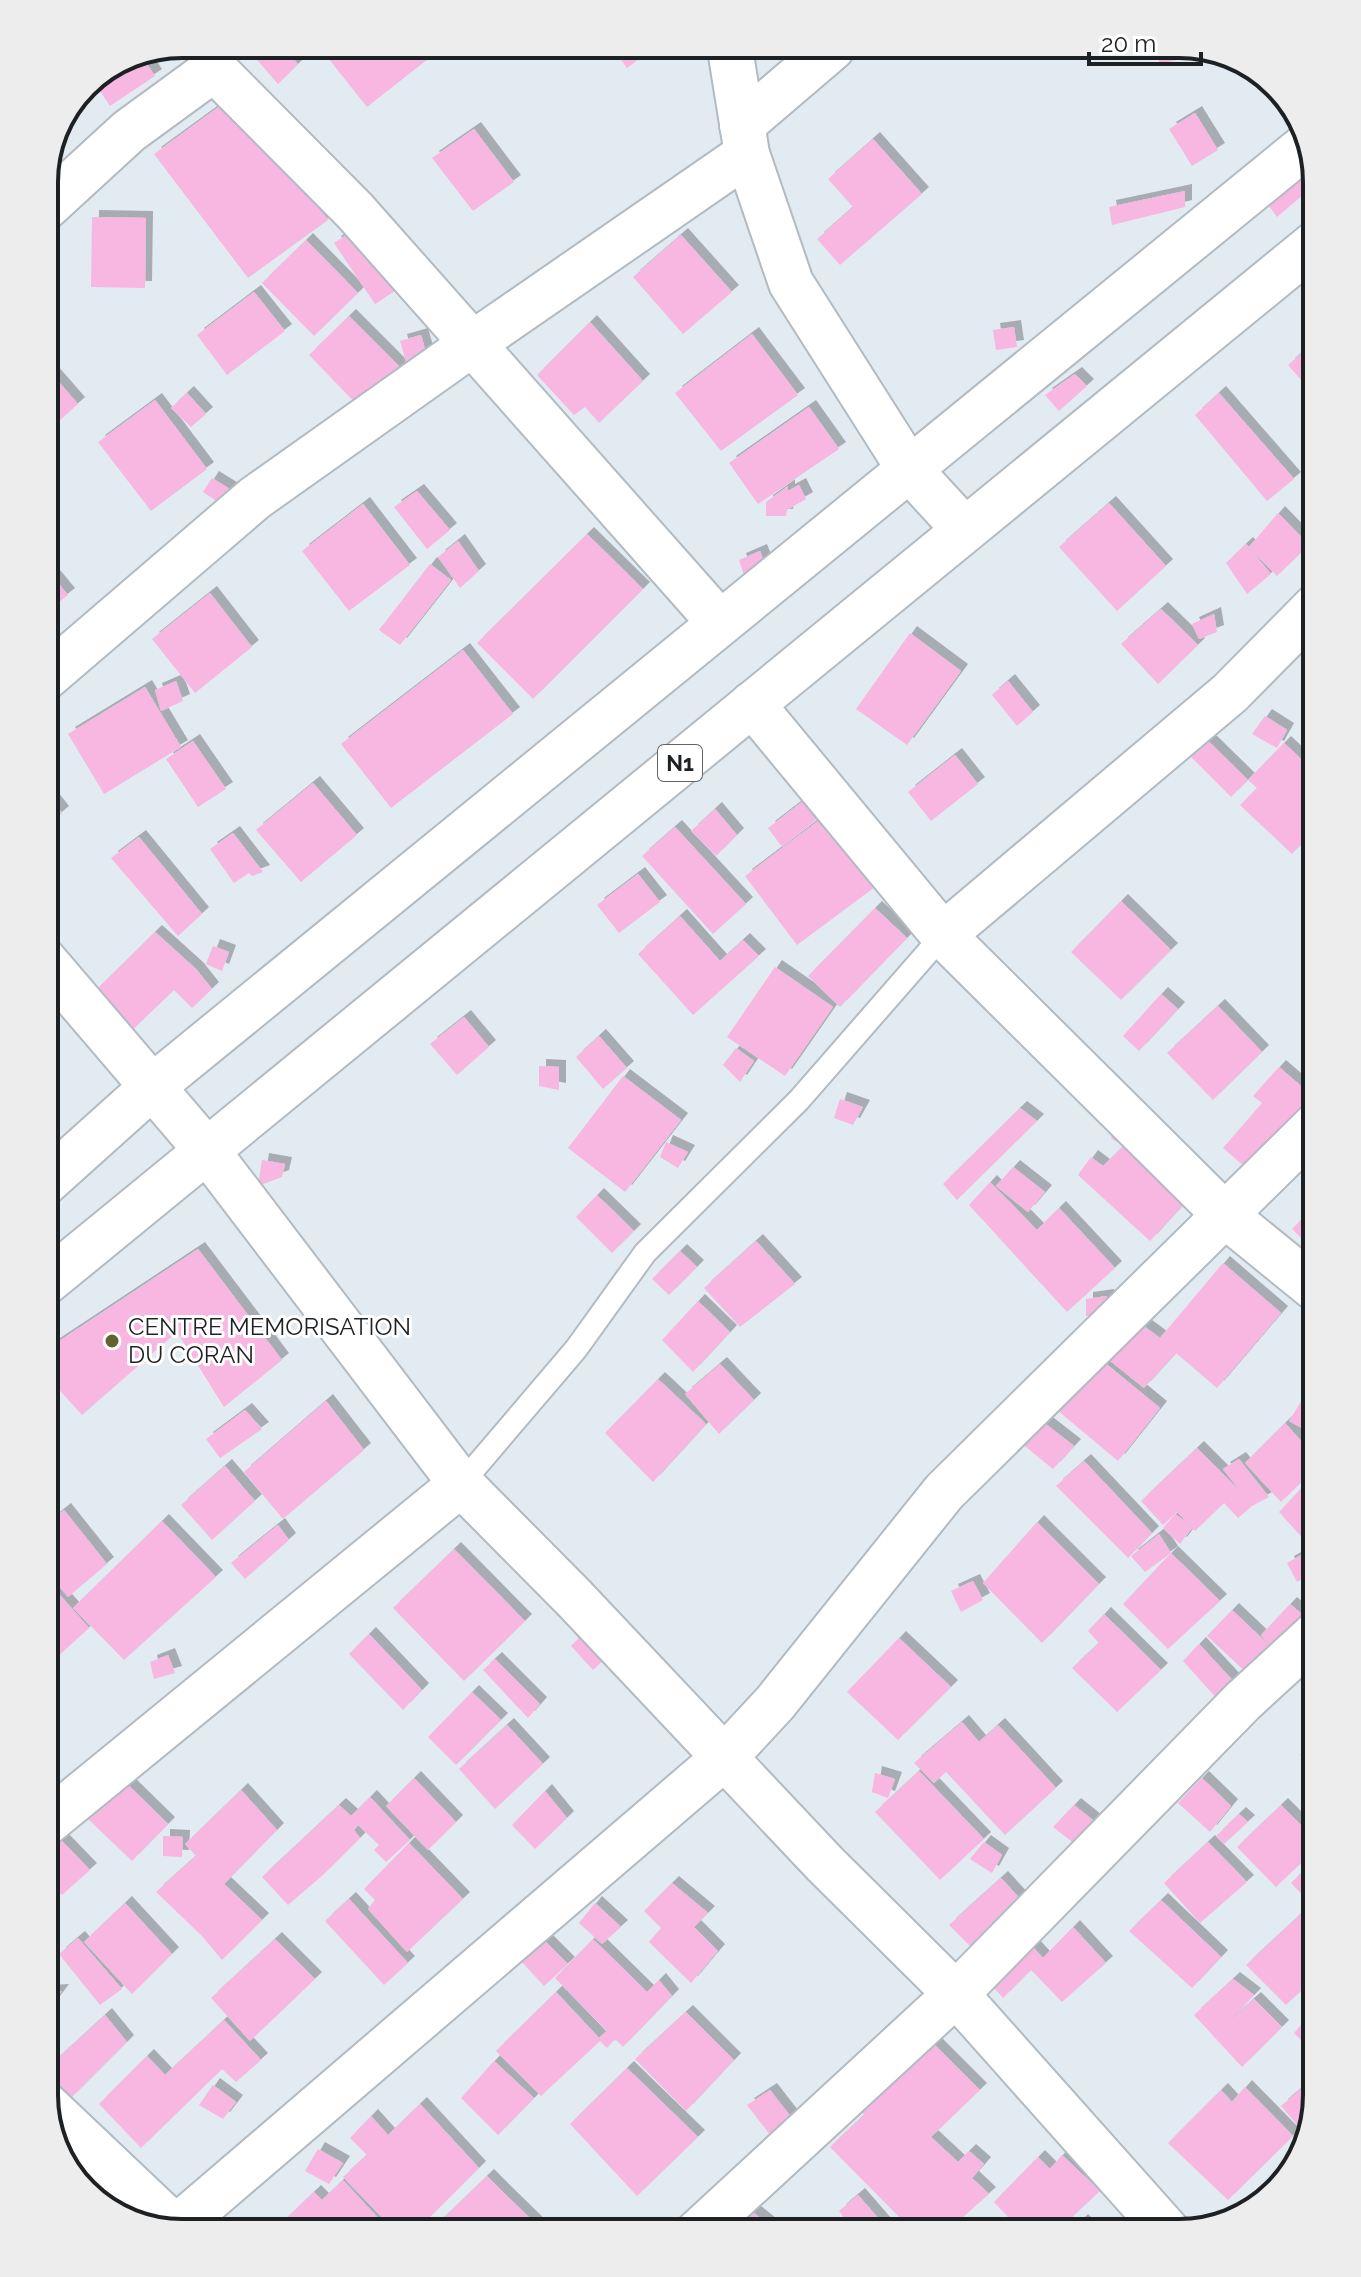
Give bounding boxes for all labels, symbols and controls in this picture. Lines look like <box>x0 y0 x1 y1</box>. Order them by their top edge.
scale bar <box>1089 16 1201 66</box>
text: 20 m <box>1101 29 1156 58</box>
road number: N1 <box>658 745 702 781</box>
place label: CENTRE MEMORISATION DU CORAN <box>128 1312 411 1369</box>
marker: CENTRE MEMORISATION DU CORAN <box>103 1332 121 1350</box>

